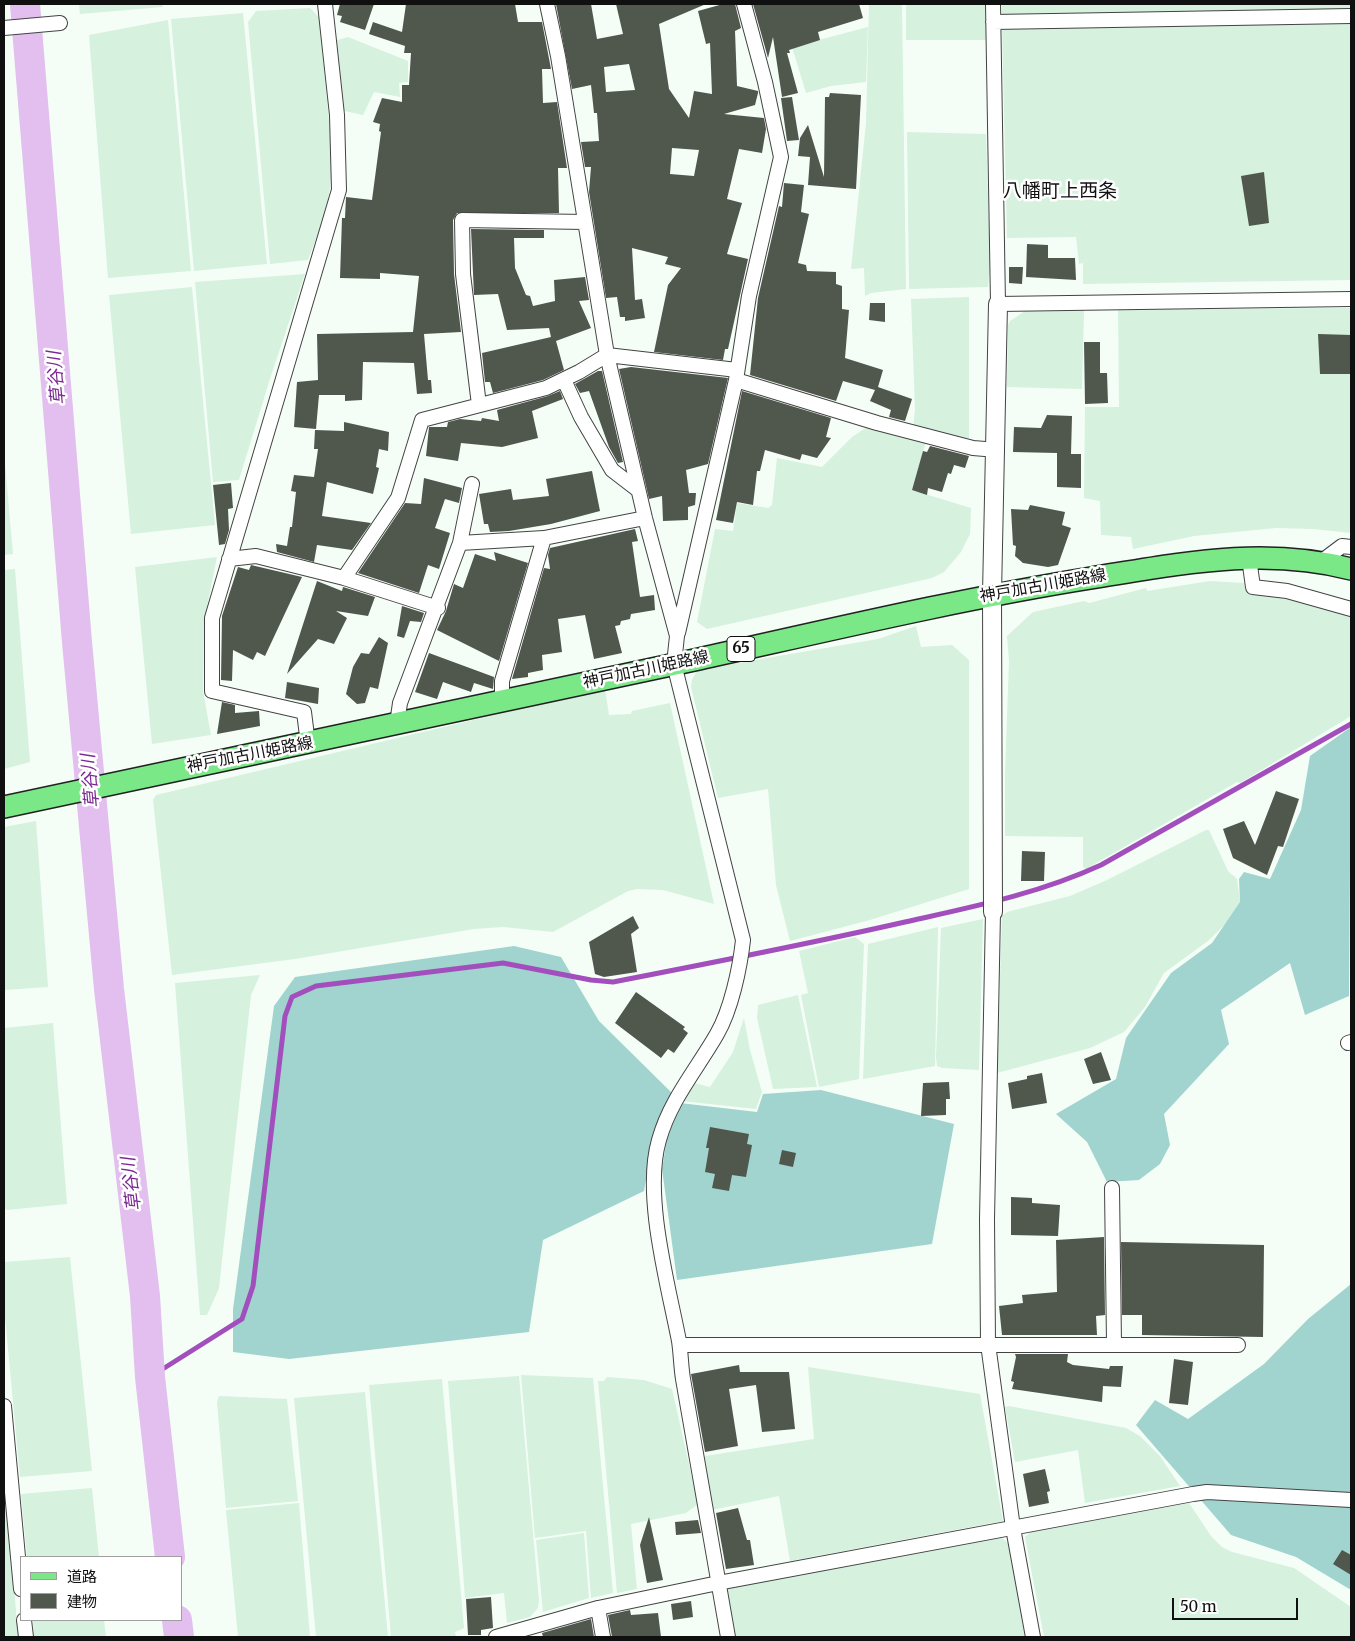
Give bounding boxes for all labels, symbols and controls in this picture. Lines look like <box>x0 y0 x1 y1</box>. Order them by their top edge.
district label: 八幡町上西条 <box>1003 181 1117 203</box>
water label: 草谷川 <box>44 350 70 406</box>
street label: 神戸加古川姫路線 <box>978 565 1108 607</box>
road number: 65 <box>727 636 755 662</box>
street label: 神戸加古川姫路線 <box>581 647 711 693</box>
street label: 神戸加古川姫路線 <box>185 733 315 777</box>
water label: 草谷川 <box>78 753 104 809</box>
water label: 草谷川 <box>118 1156 146 1212</box>
legend <box>20 1556 182 1621</box>
text: 道路 <box>67 1567 97 1586</box>
scale bar <box>1175 1588 1301 1620</box>
text: 建物 <box>67 1592 97 1611</box>
text: 50 m <box>1180 1597 1217 1616</box>

